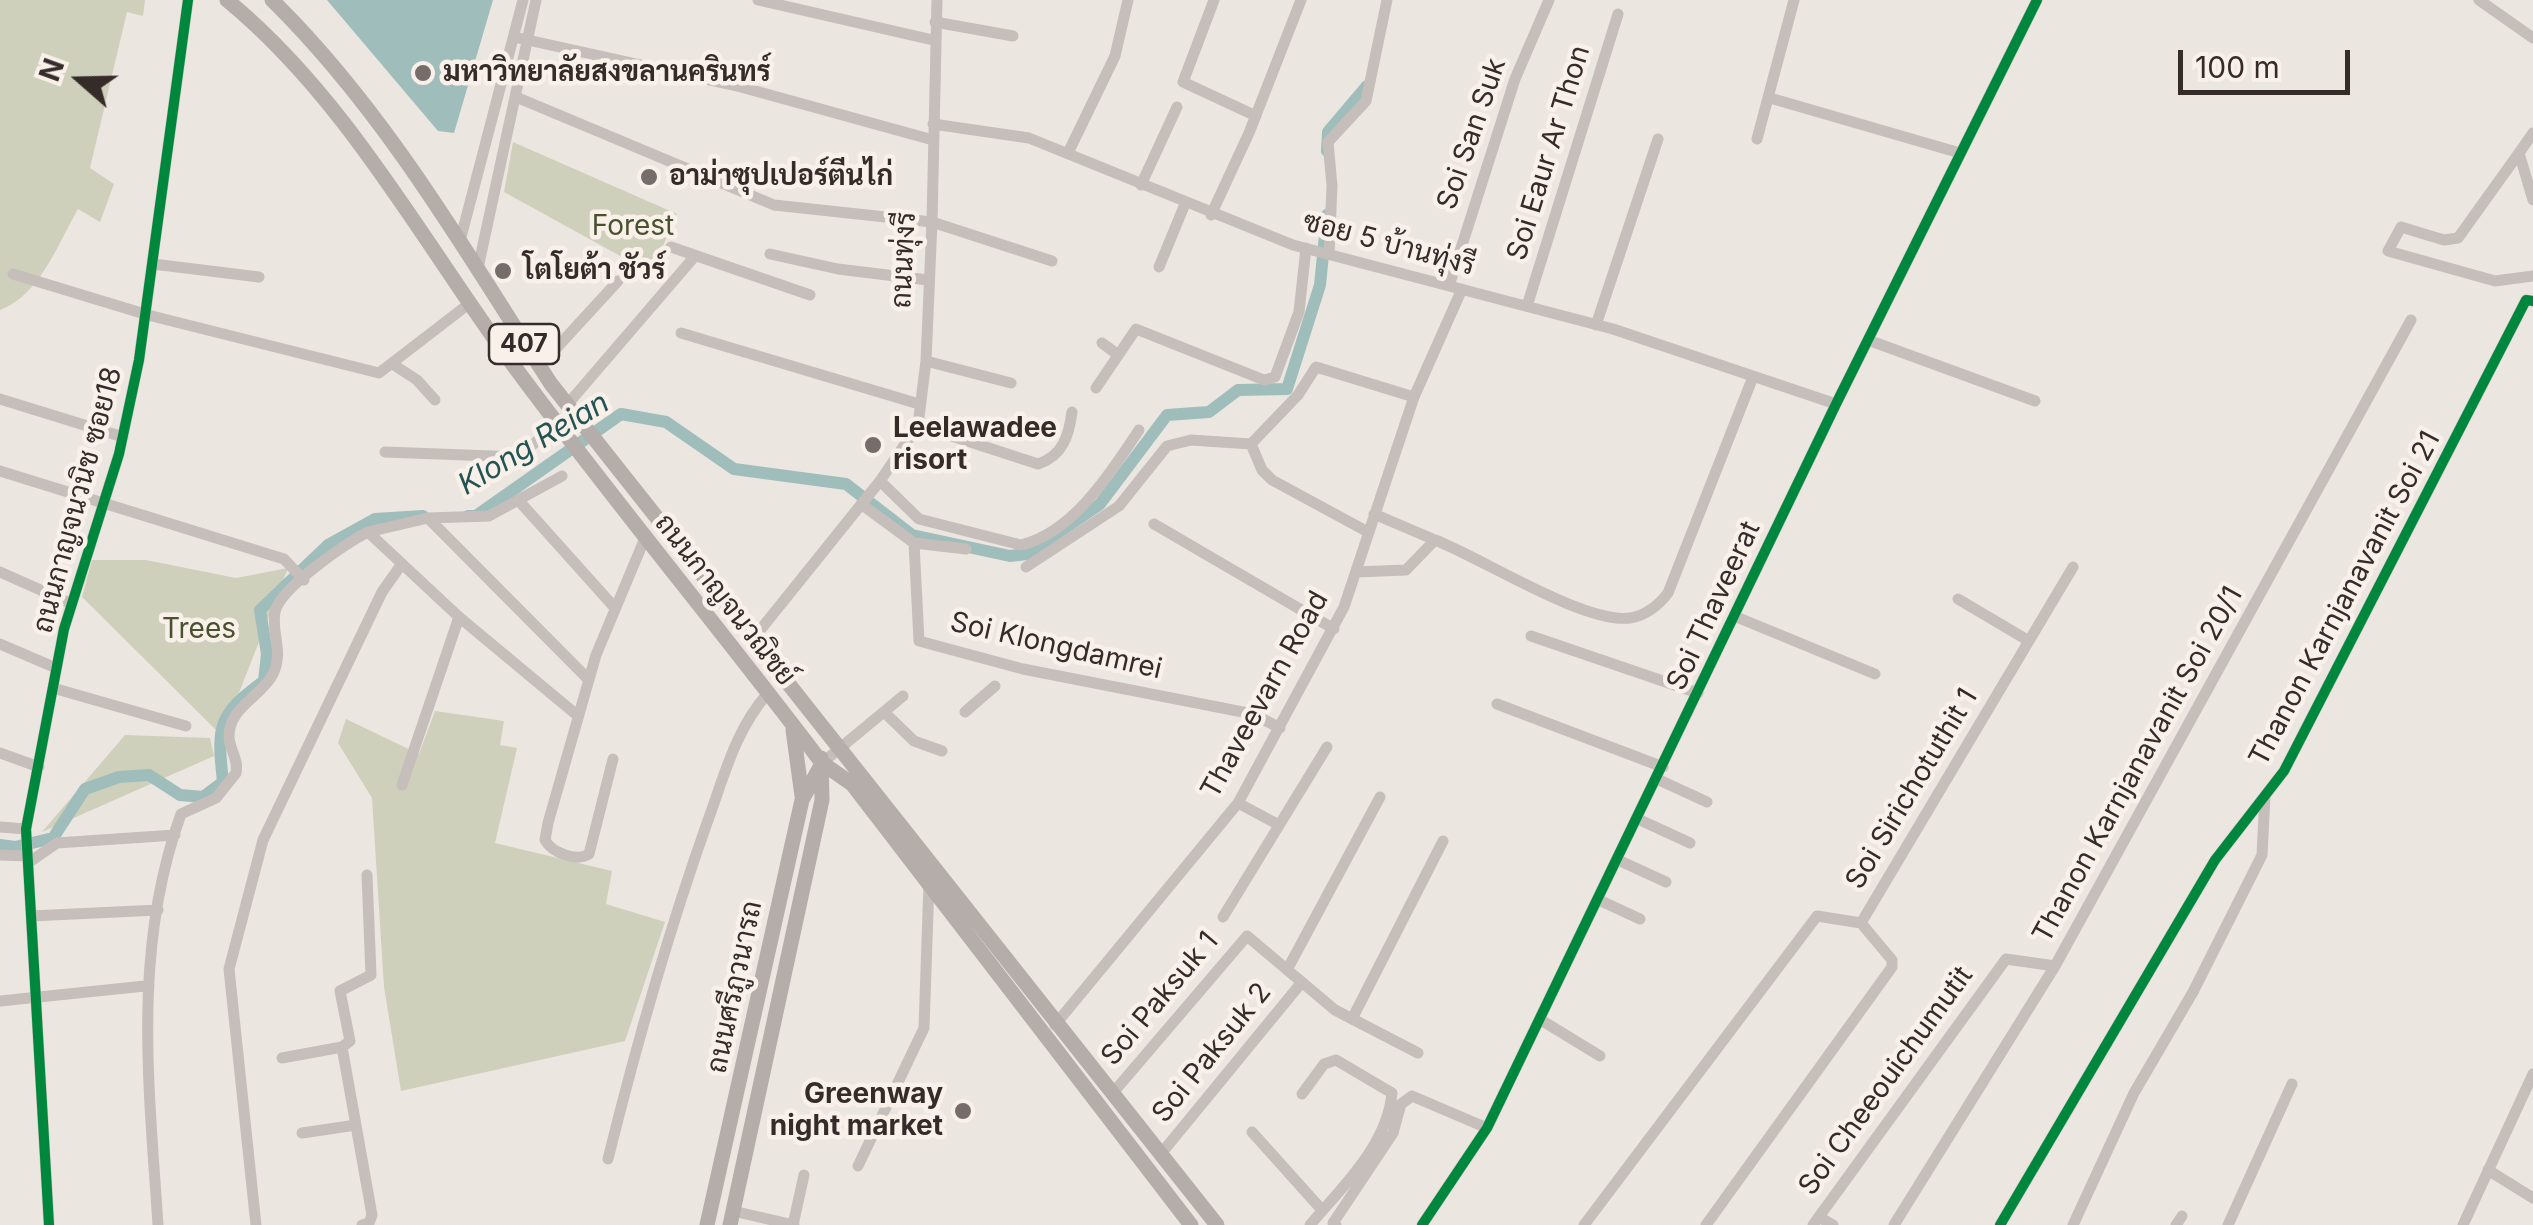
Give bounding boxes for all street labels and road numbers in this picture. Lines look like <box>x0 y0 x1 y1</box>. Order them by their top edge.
street label: Soi Eaur Ar Thon <box>1500 42 1598 264</box>
street label: Soi San Suk <box>1430 54 1514 214</box>
street label: ซอย 5 บ้านทุ่งรี <box>1299 205 1479 283</box>
street label: ถนนทุ่งรี <box>885 211 923 309</box>
road number: 407 <box>489 324 559 364</box>
street label: ถนนกาญจนวนิช ซอย18 <box>26 363 130 637</box>
street label: Thanon Karnjanavanit Soi 21 <box>2242 426 2448 772</box>
street label: ถนนกาญจนวณิชย์ <box>647 507 803 693</box>
street label: Soi Thaveerat <box>1660 516 1768 696</box>
street label: Thanon Karnjanavanit Soi 20/1 <box>2026 581 2250 949</box>
street label: Thaveevarn Road <box>1194 586 1336 804</box>
street label: Soi Klongdamrei <box>947 605 1165 687</box>
street label: Soi Sirichotuthit 1 <box>1839 683 1985 895</box>
street label: ถนนศรีภูวนารถ <box>700 898 770 1076</box>
street label: Soi Paksuk 1 <box>1094 925 1226 1073</box>
street label: Soi Cheeouichumutit <box>1792 960 1980 1202</box>
street label: Soi Paksuk 2 <box>1145 976 1279 1130</box>

